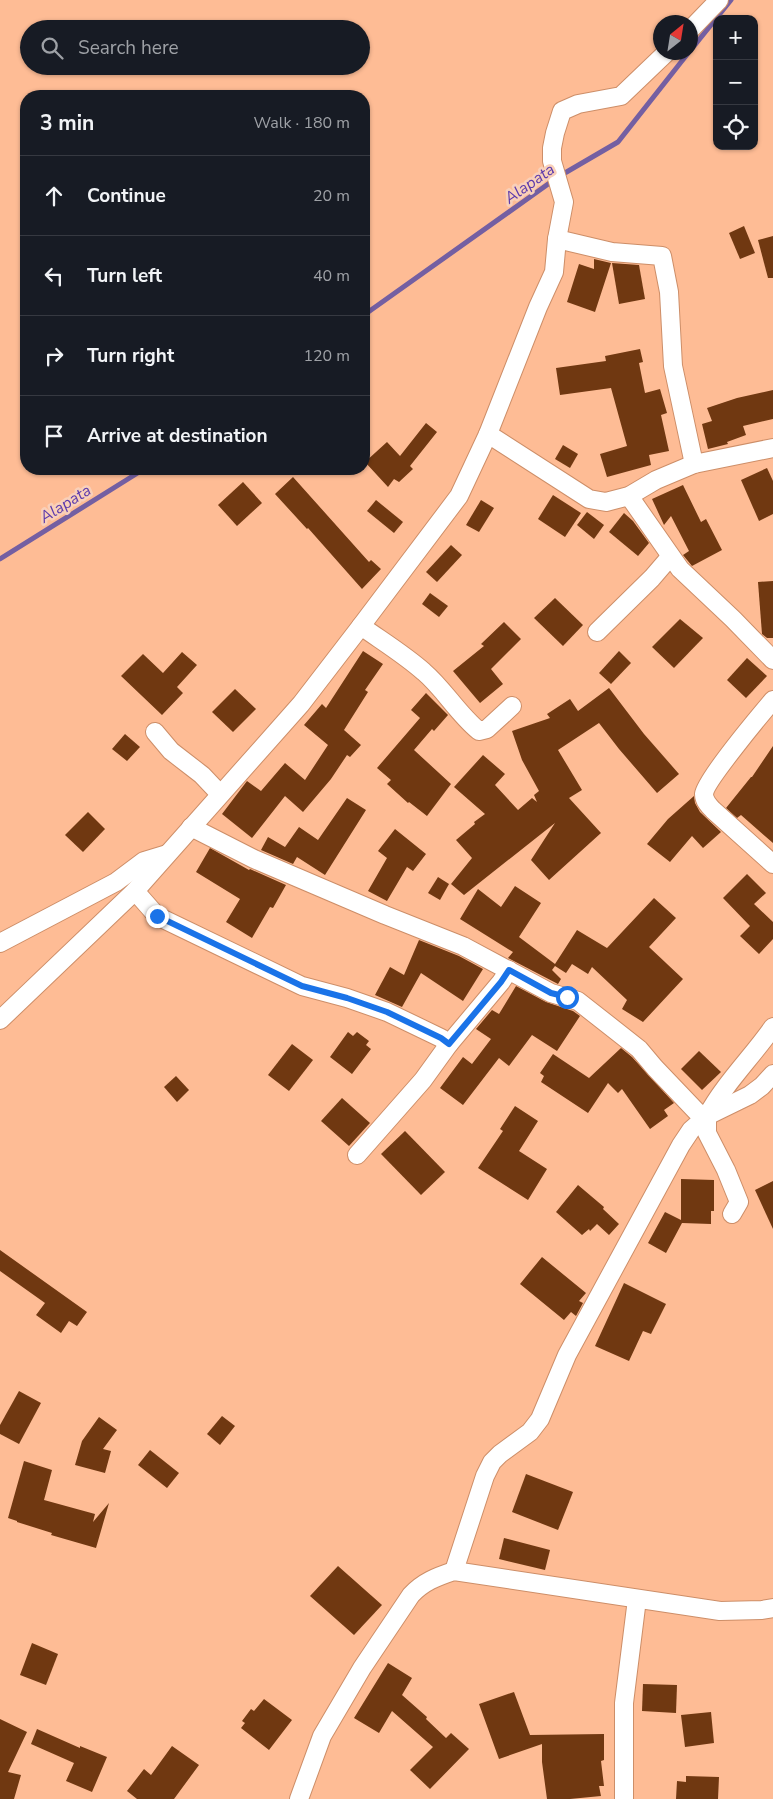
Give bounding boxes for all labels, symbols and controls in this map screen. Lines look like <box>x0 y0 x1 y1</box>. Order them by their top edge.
north arrow <box>653 15 698 60</box>
map controls <box>713 15 758 150</box>
button: + <box>713 15 758 60</box>
search box <box>20 20 370 75</box>
icon: search <box>38 34 66 62</box>
text: Search here <box>78 35 179 61</box>
button: − <box>713 60 758 105</box>
button: locate <box>713 105 758 150</box>
text: 3 min <box>40 109 94 137</box>
text: Walk · 180 m <box>254 112 350 134</box>
water label: Alapata <box>499 159 559 210</box>
icon: ahead <box>40 182 68 210</box>
text: Continue <box>87 183 166 209</box>
text: 20 m <box>313 185 350 207</box>
icon: left <box>40 262 68 290</box>
text: Turn left <box>87 263 162 289</box>
text: 40 m <box>313 265 350 287</box>
icon: right <box>40 342 68 370</box>
text: Turn right <box>87 343 174 369</box>
text: 120 m <box>303 345 350 367</box>
icon: arrive <box>40 422 68 450</box>
text: Arrive at destination <box>87 423 268 449</box>
water label: Alapata <box>35 479 95 529</box>
route end <box>146 905 169 928</box>
route start <box>556 986 579 1009</box>

